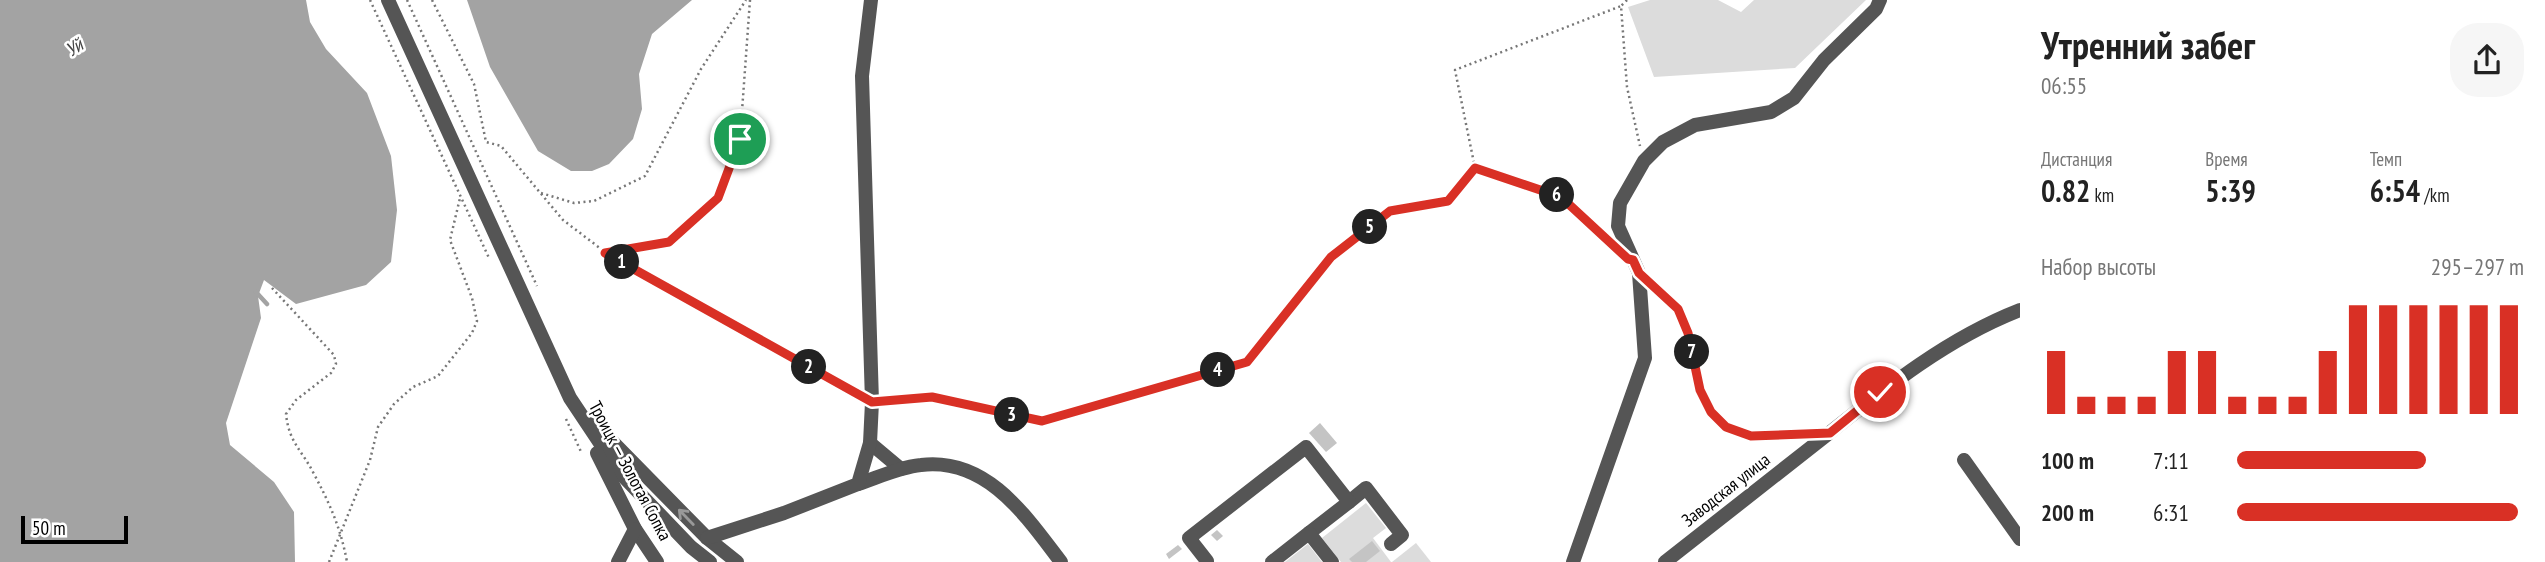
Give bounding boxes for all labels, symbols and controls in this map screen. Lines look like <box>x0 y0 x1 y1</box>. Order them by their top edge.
text: Утренний забег <box>2041 20 2255 69</box>
button: share <box>2450 23 2524 97</box>
water label: Уй <box>61 32 89 61</box>
text: 06:55 <box>2041 71 2087 100</box>
pin <box>710 109 770 169</box>
icon: arrive <box>721 120 759 158</box>
text: Дистанция <box>2041 147 2112 171</box>
text: Время <box>2205 147 2248 171</box>
text: Темп <box>2370 147 2402 171</box>
text: 0.82 <box>2041 171 2090 210</box>
text: 5:39 <box>2205 171 2256 210</box>
text: 6:54 <box>2370 171 2420 210</box>
pin: 6 <box>1540 178 1574 212</box>
text: 6 <box>1552 182 1561 206</box>
text: km <box>2090 183 2114 207</box>
text: /km <box>2420 183 2450 207</box>
pin: 5 <box>1352 210 1388 244</box>
text: 5 <box>1365 214 1374 238</box>
pin: 1 <box>604 244 640 280</box>
text: 1 <box>617 249 626 273</box>
text: Набор высоты <box>2041 252 2156 281</box>
text: 295–297 m <box>2431 252 2524 281</box>
pin: 7 <box>1674 334 1710 370</box>
text: 7 <box>1687 339 1696 363</box>
pin: 2 <box>792 350 826 384</box>
pin: 4 <box>1200 352 1236 388</box>
text: 2 <box>804 354 813 378</box>
text: 4 <box>1213 357 1222 381</box>
pin <box>1850 362 1910 422</box>
icon: check <box>1861 373 1899 411</box>
street label: Троицк — Золотая Сопка <box>584 397 677 544</box>
pin: 3 <box>995 398 1030 432</box>
text: 3 <box>1007 402 1016 426</box>
text: 100 m <box>2041 446 2094 475</box>
text: 7:11 <box>2153 446 2189 475</box>
street label: Заводская улица <box>1677 448 1775 531</box>
text: 200 m <box>2041 498 2094 527</box>
text: 6:31 <box>2153 498 2189 527</box>
one-way arrow <box>678 509 695 526</box>
scale bar <box>21 513 128 545</box>
text: 50 m <box>32 516 66 540</box>

